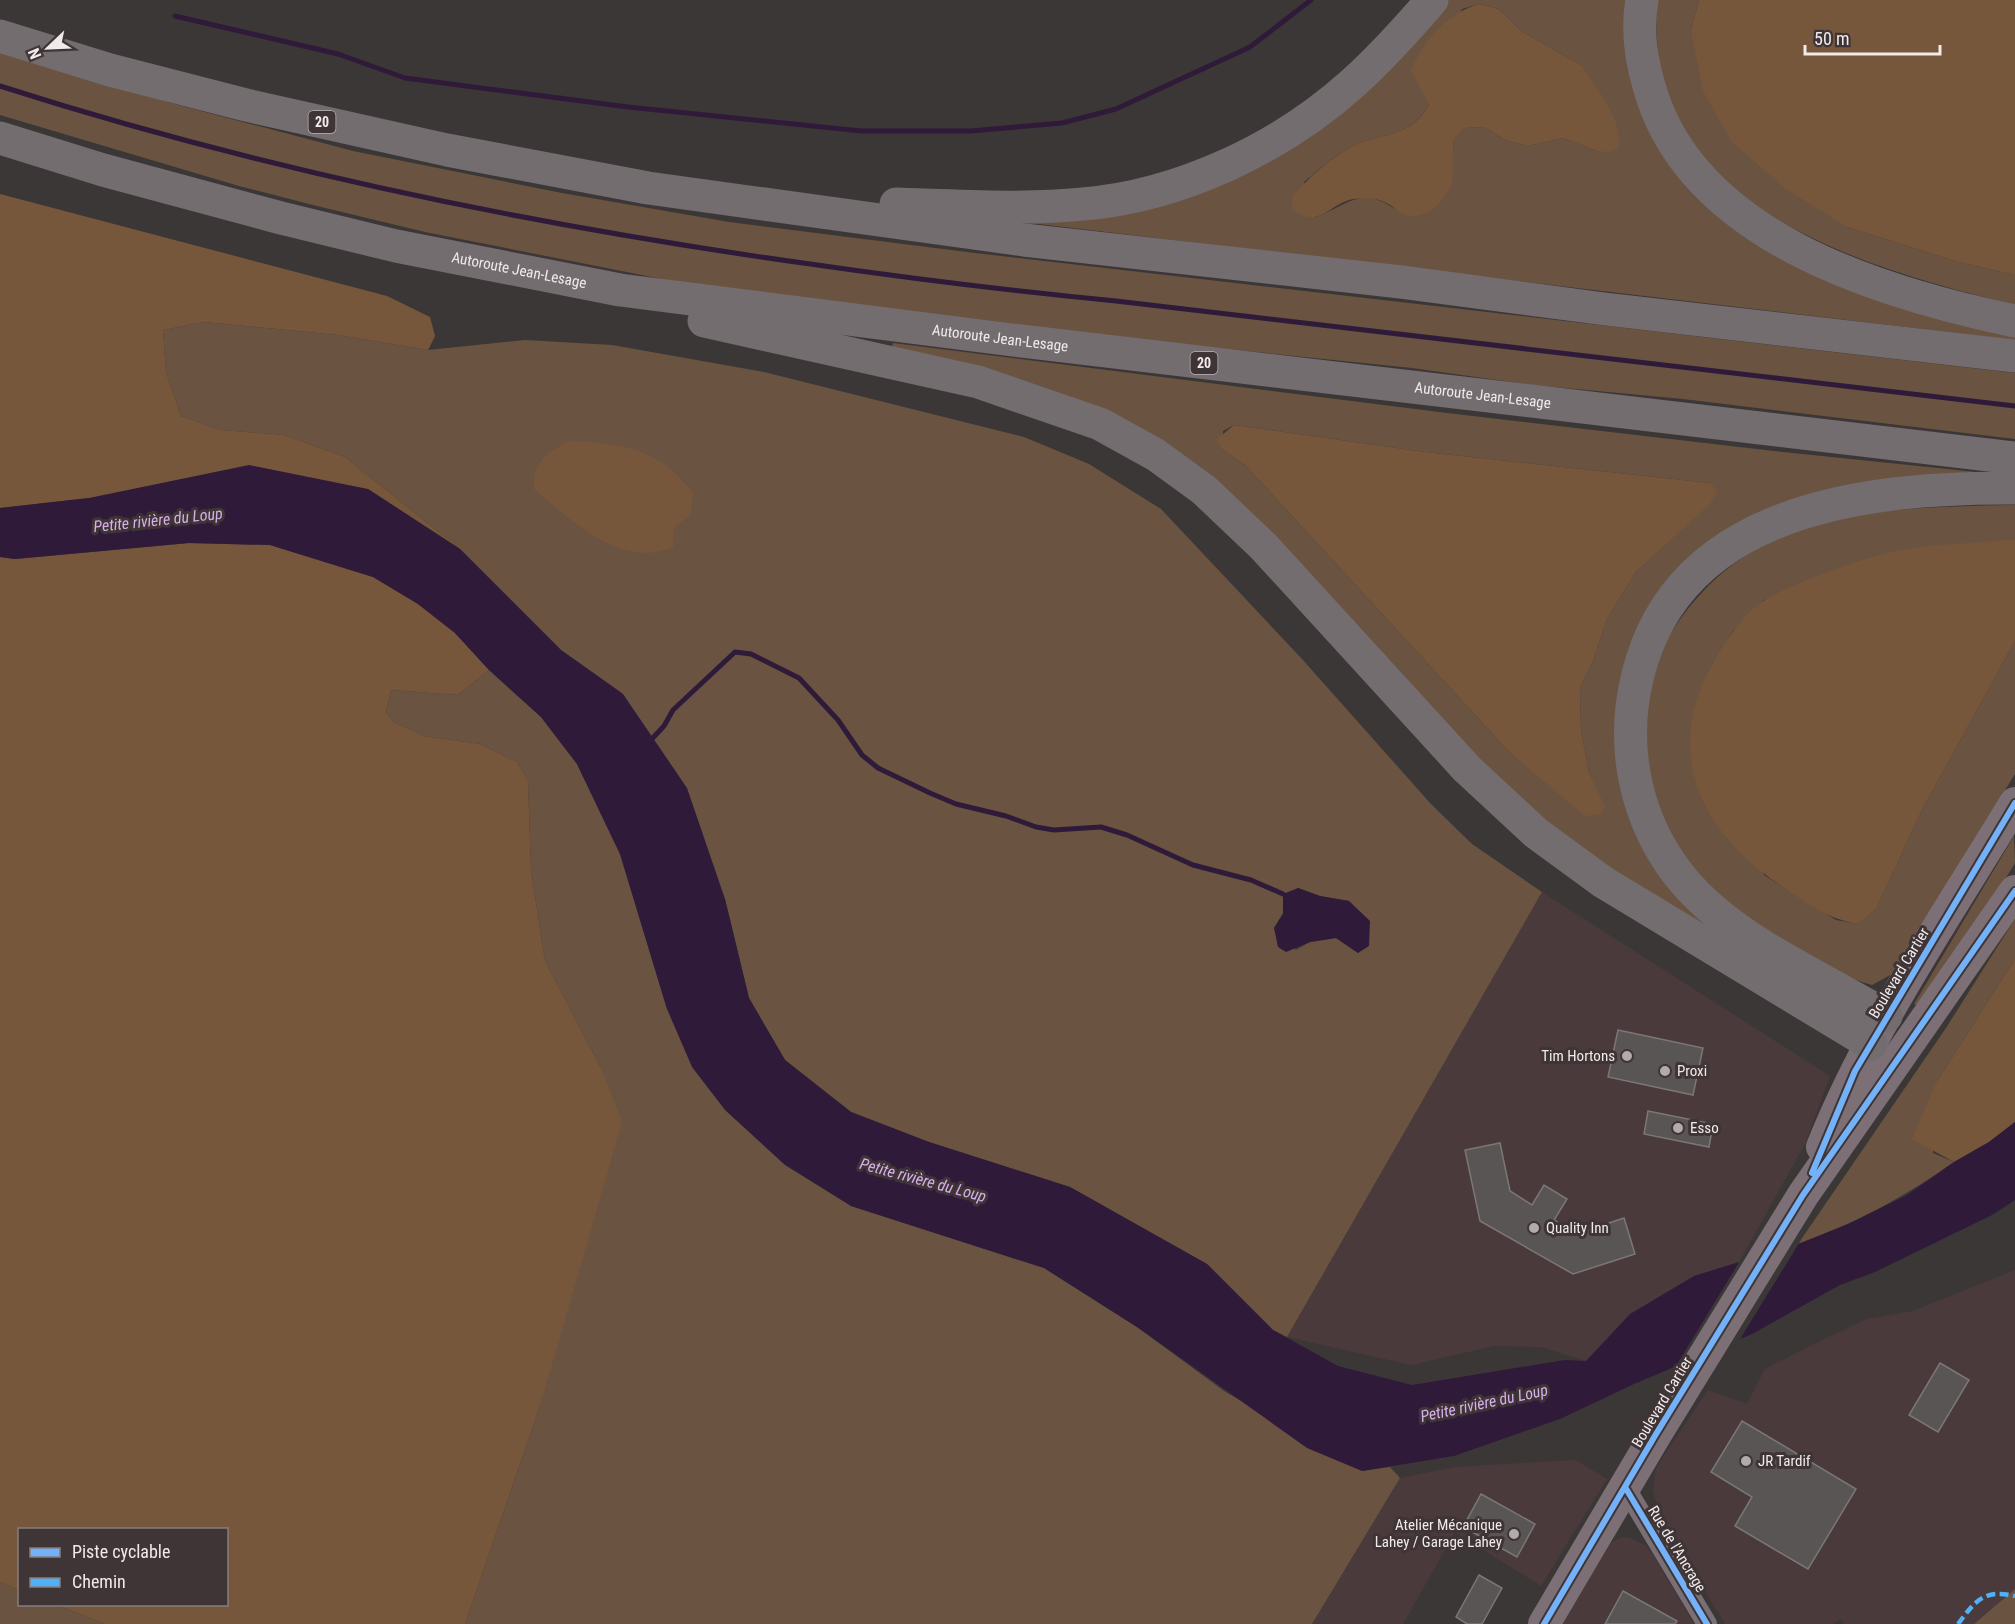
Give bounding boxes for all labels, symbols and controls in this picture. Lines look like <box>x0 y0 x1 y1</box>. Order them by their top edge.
north arrow <box>18 18 78 78</box>
scale bar <box>1805 18 1940 56</box>
text: 50 m <box>1814 28 1849 49</box>
text: N <box>24 45 45 62</box>
road number: 20 <box>308 111 336 133</box>
street label: Autoroute Jean-Lesage <box>450 248 588 292</box>
street label: Autoroute Jean-Lesage <box>931 321 1069 356</box>
road number: 20 <box>1190 352 1218 374</box>
street label: Autoroute Jean-Lesage <box>1414 378 1552 412</box>
water label: Petite rivière du Loup <box>92 504 224 536</box>
street label: Boulevard Cartier <box>1865 924 1933 1021</box>
place label: Tim Hortons <box>1541 1047 1615 1065</box>
marker: Tim Hortons <box>1620 1049 1634 1063</box>
place label: Proxi <box>1677 1062 1707 1080</box>
marker: Proxi <box>1658 1064 1672 1078</box>
place label: Esso <box>1690 1119 1719 1137</box>
marker: Esso <box>1671 1121 1685 1135</box>
water label: Petite rivière du Loup <box>858 1154 988 1206</box>
place label: Quality Inn <box>1546 1219 1609 1237</box>
marker: Quality Inn <box>1527 1221 1541 1235</box>
street label: Boulevard Cartier <box>1628 1353 1696 1450</box>
water label: Petite rivière du Loup <box>1419 1380 1549 1426</box>
place label: JR Tardif <box>1758 1452 1811 1470</box>
marker: JR Tardif <box>1739 1454 1753 1468</box>
street label: Rue de l'Ancrage <box>1644 1503 1710 1595</box>
place label: Atelier Mécanique Lahey / Garage Lahey <box>1375 1516 1502 1551</box>
marker: Atelier Mécanique Lahey / Garage Lahey <box>1507 1527 1521 1541</box>
legend <box>18 1528 228 1606</box>
text: Piste cyclable <box>72 1541 170 1562</box>
text: Chemin <box>72 1571 126 1592</box>

